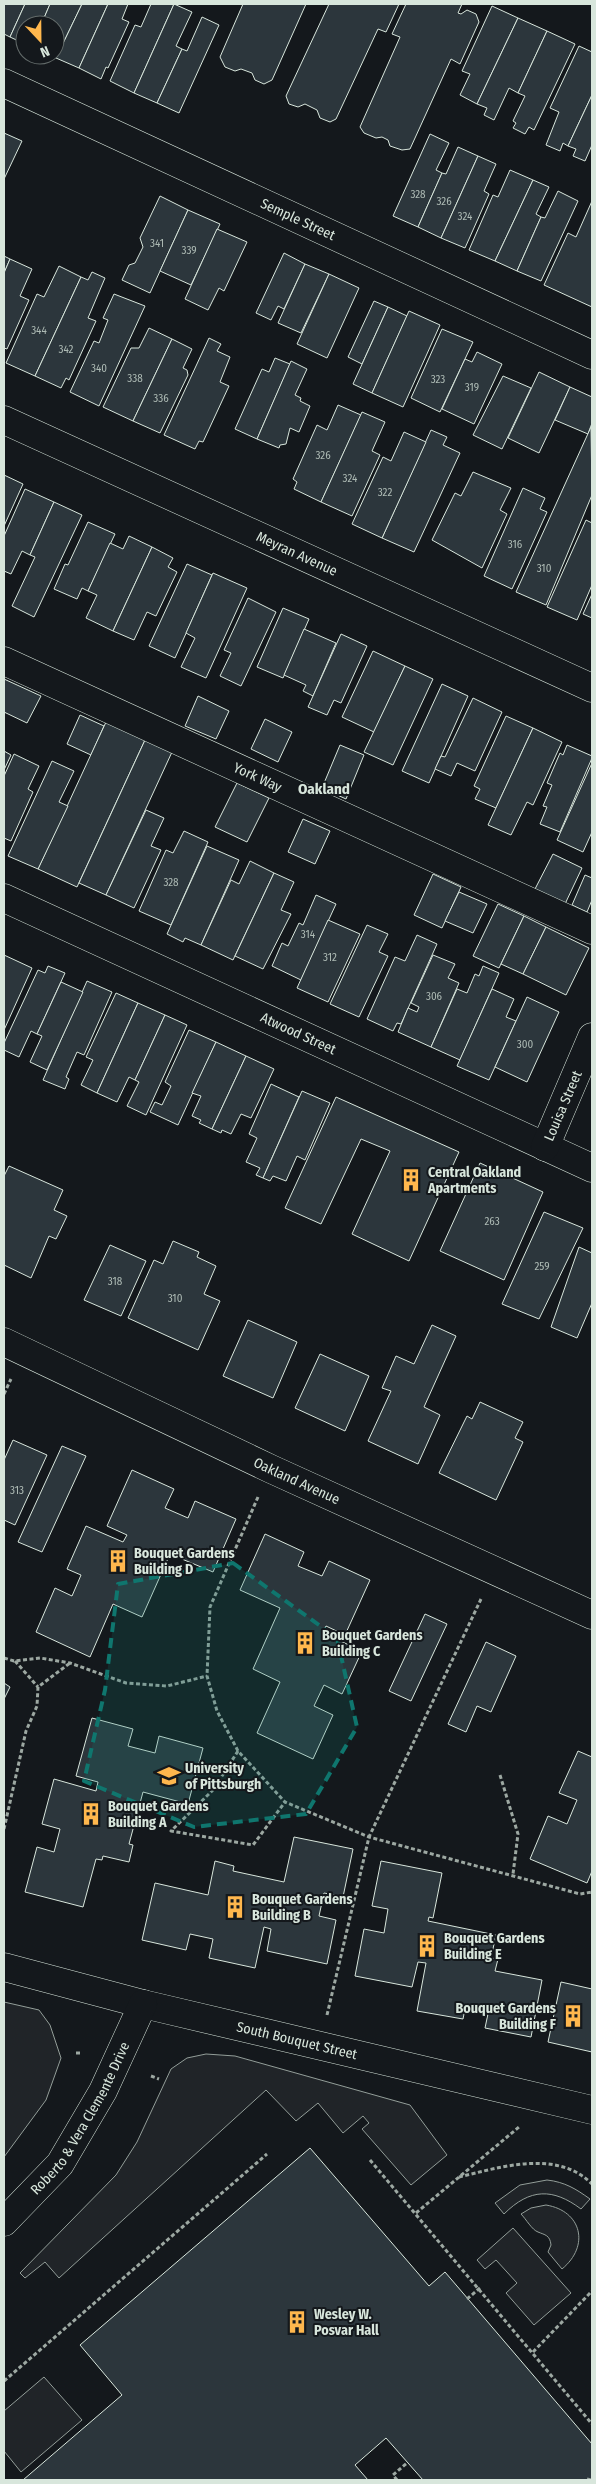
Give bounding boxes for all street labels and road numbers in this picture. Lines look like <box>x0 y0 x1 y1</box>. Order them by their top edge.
street label: Semple Street <box>258 195 338 244</box>
street label: Meyran Avenue <box>254 528 340 580</box>
street label: York Way <box>231 759 285 796</box>
street label: Atwood Street <box>258 1009 339 1058</box>
street label: Louisa Street <box>541 1068 586 1143</box>
street label: Oakland Avenue <box>251 1454 342 1508</box>
street label: South Bouquet Street <box>235 2018 359 2063</box>
street label: Roberto & Vera Clemente Drive <box>27 2039 133 2198</box>

